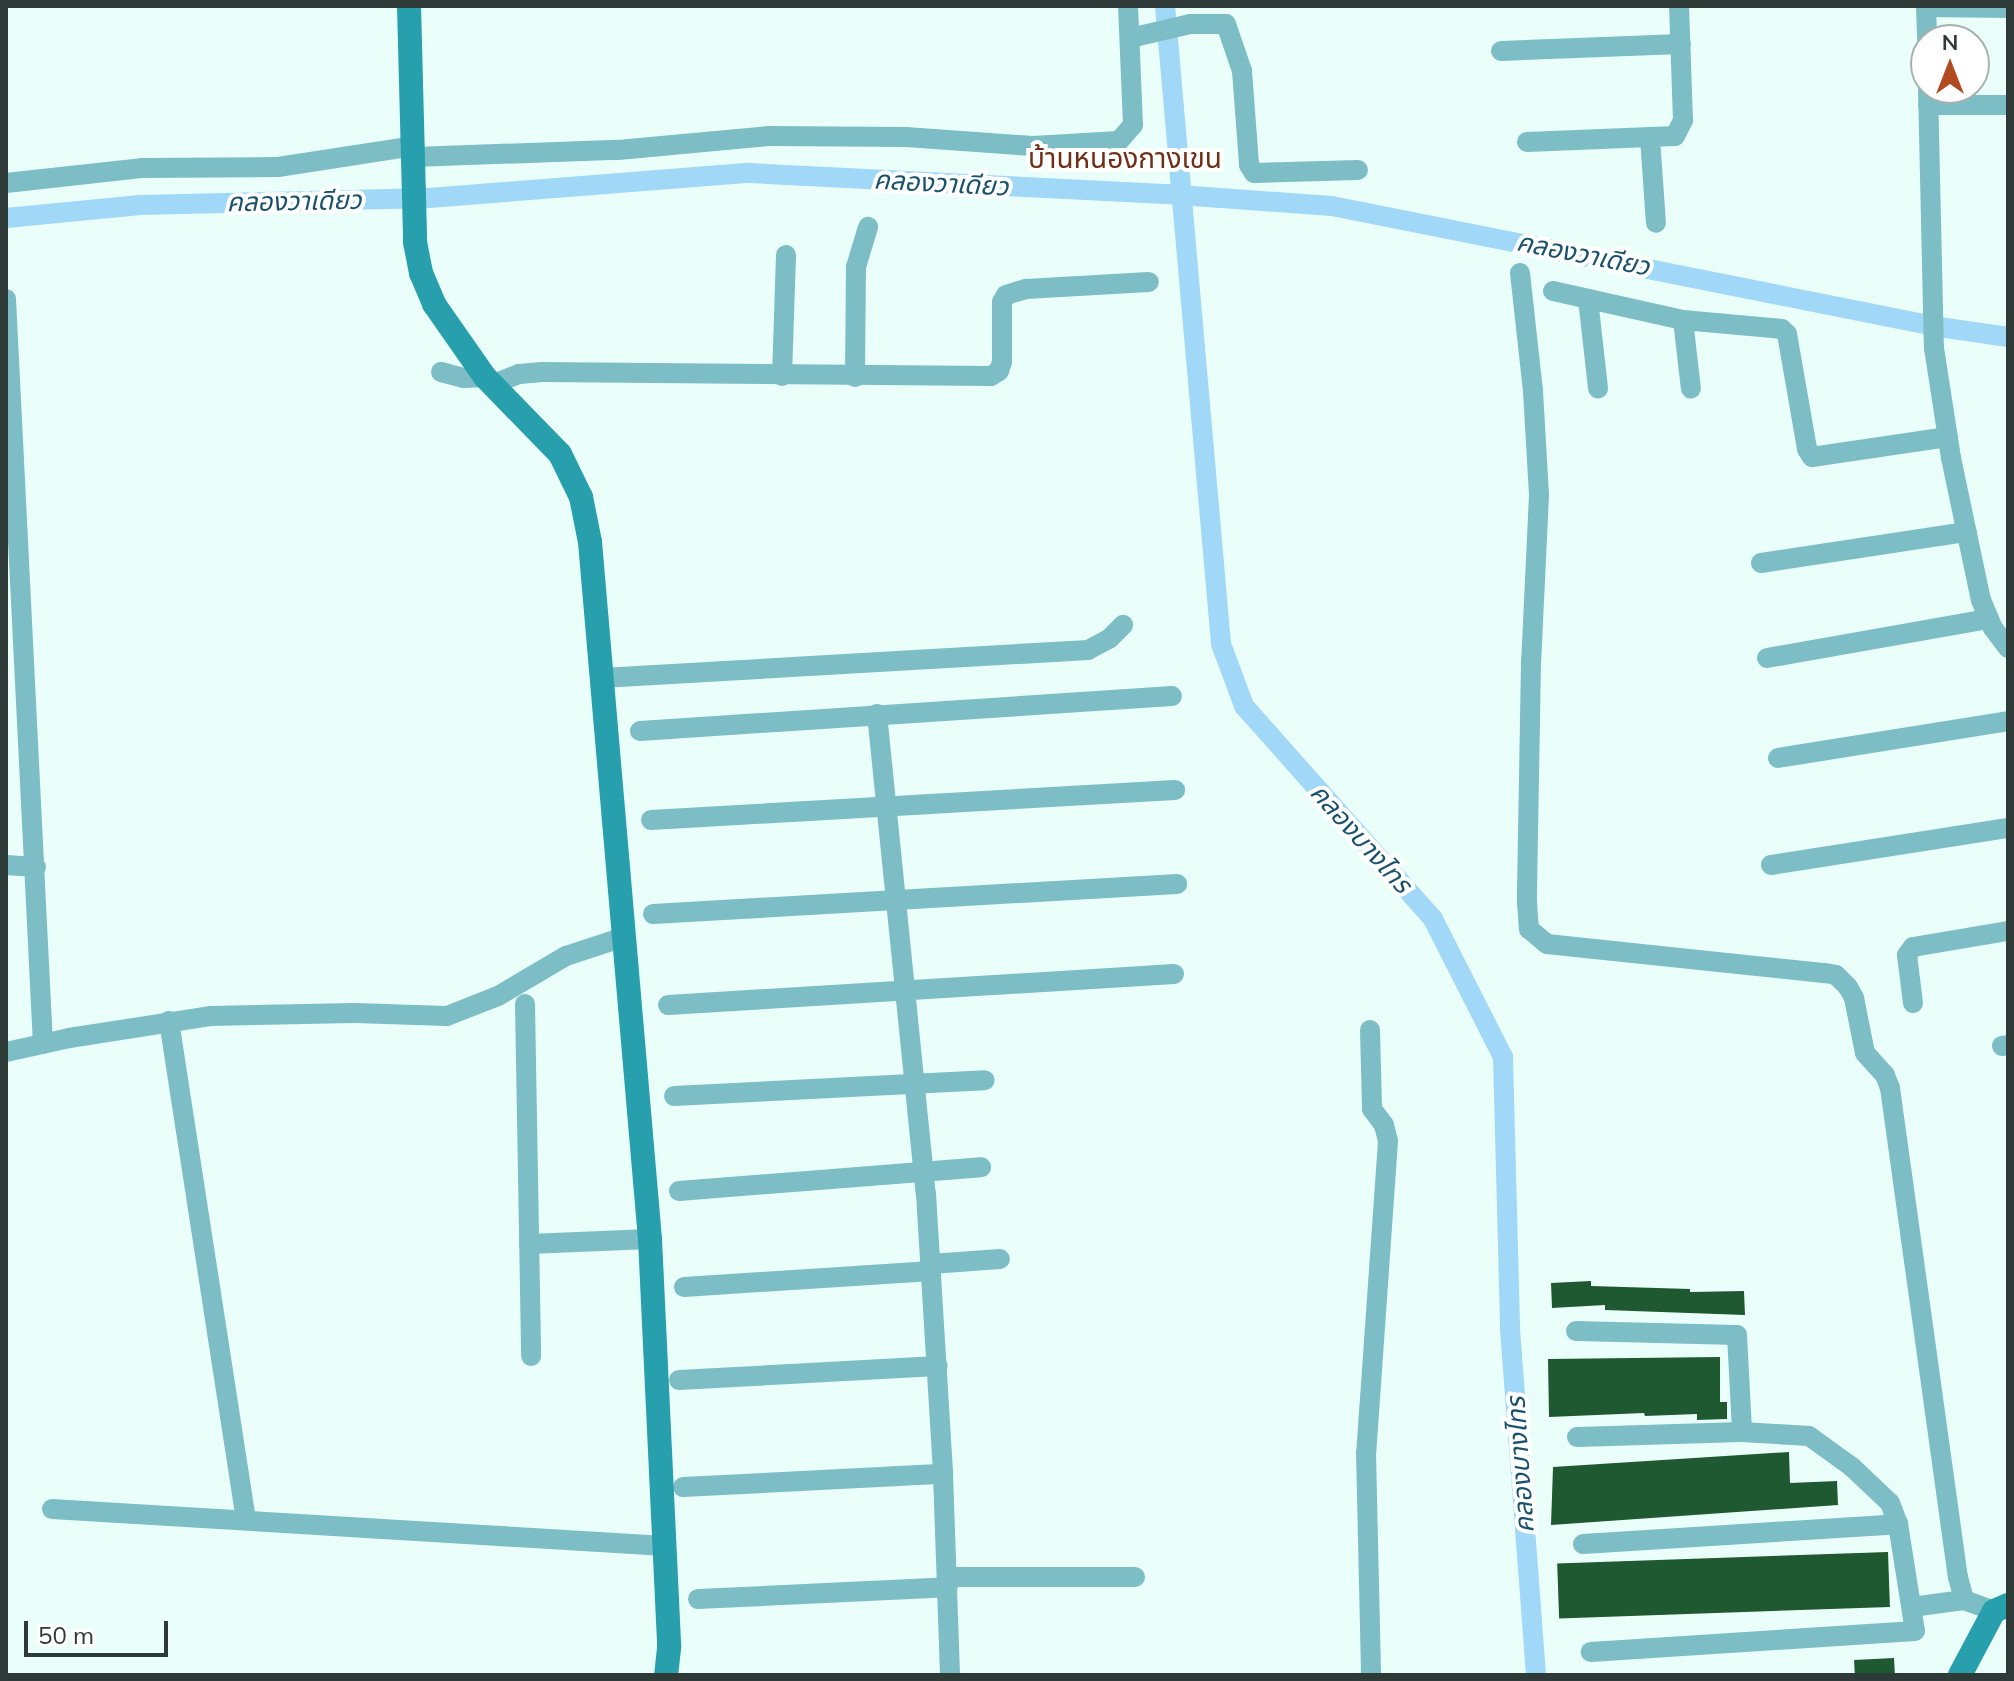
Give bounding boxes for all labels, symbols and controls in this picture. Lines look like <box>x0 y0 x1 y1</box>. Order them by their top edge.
north arrow <box>1910 24 1990 104</box>
text: N <box>1942 28 1958 56</box>
district label: บ้านหนองกางเขน <box>1028 141 1222 175</box>
water label: คลองวาเดียว <box>873 164 1009 202</box>
water label: คลองวาเดียว <box>226 184 362 218</box>
water label: คลองวาเดียว <box>1514 226 1652 282</box>
water label: คลองบางไทร <box>1304 777 1418 899</box>
water label: คลองบางไทร <box>1500 1396 1540 1534</box>
scale bar <box>28 1605 172 1655</box>
text: 50 m <box>38 1620 94 1650</box>

